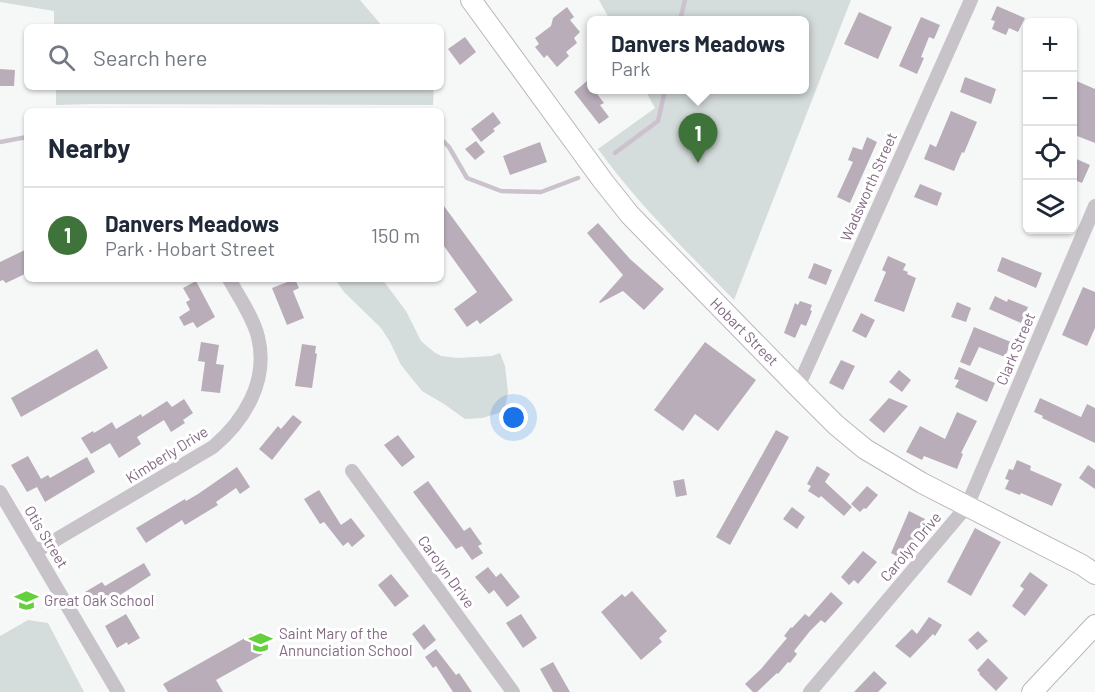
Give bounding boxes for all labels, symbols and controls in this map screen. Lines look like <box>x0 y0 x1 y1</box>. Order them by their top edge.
popup <box>587 16 809 94</box>
map controls <box>1023 18 1077 234</box>
button: + <box>1023 18 1077 72</box>
search box <box>24 24 444 90</box>
text: Danvers Meadows <box>611 30 785 56</box>
icon: search <box>45 41 78 74</box>
text: Search here <box>93 44 207 70</box>
text: Park <box>611 56 650 80</box>
button: − <box>1023 72 1077 126</box>
pin: 1 <box>678 114 718 163</box>
button: locate <box>1023 126 1077 180</box>
street label: Wadsworth Street <box>836 130 900 244</box>
text: Nearby <box>48 132 130 163</box>
button: layers <box>1023 180 1077 234</box>
text: Danvers Meadows <box>105 210 279 236</box>
text: 1 <box>64 223 71 247</box>
text: 150 m <box>371 223 420 247</box>
text: Park · Hobart Street <box>105 236 275 260</box>
street label: Hobart Street <box>707 293 783 369</box>
street label: Clark Street <box>992 310 1038 388</box>
your location <box>499 403 528 432</box>
street label: Kimberly Drive <box>122 422 211 487</box>
street label: Otis Street <box>21 502 73 571</box>
street label: Carolyn Drive <box>876 508 944 585</box>
street label: Carolyn Drive <box>415 532 479 611</box>
school or university icon: Great Oak School <box>13 588 39 614</box>
place label: Great Oak School <box>44 591 154 609</box>
place label: Saint Mary of the Annunciation School <box>279 624 412 659</box>
school or university icon: Saint Mary of the Annunciation School <box>248 630 274 656</box>

